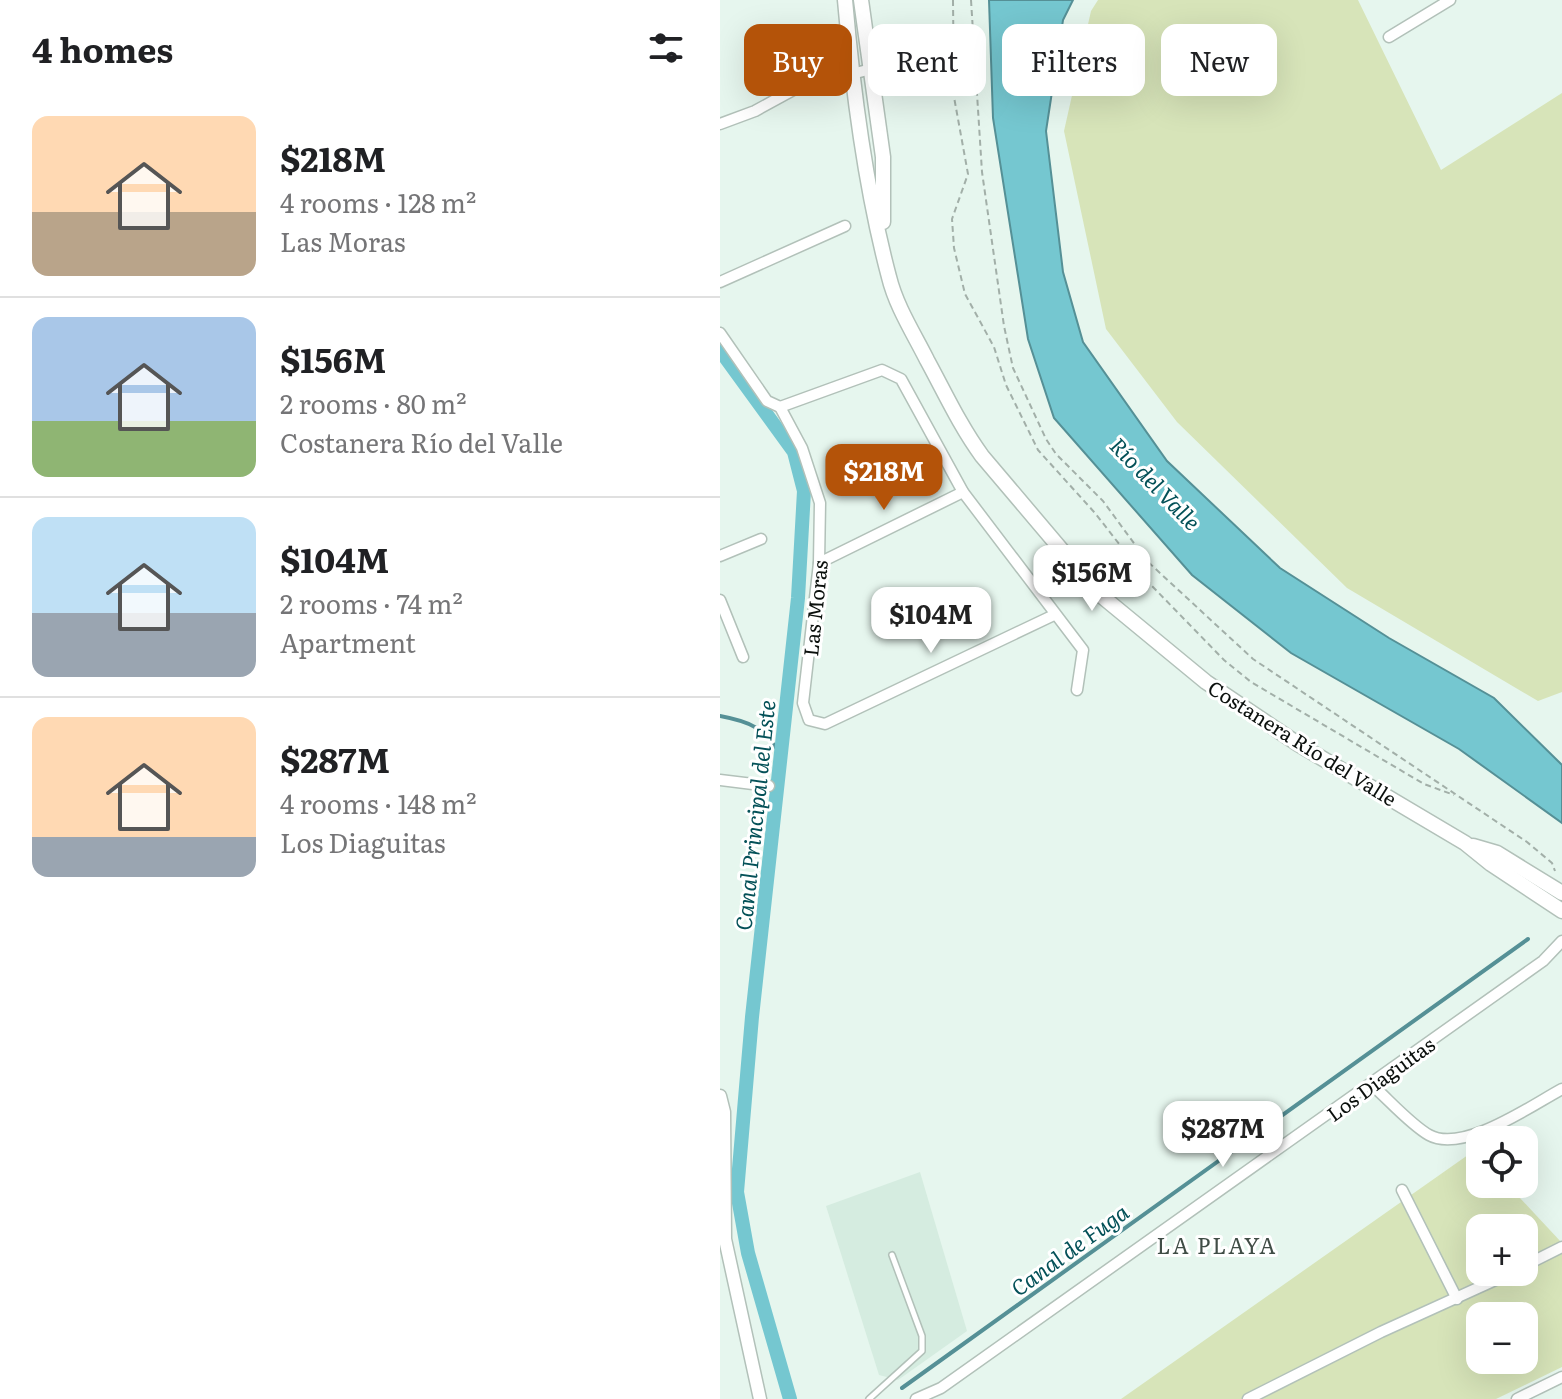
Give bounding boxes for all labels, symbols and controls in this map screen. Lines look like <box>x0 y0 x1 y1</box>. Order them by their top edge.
text: 4 homes <box>32 23 173 73</box>
chip: Buy <box>744 24 852 96</box>
chip: Rent <box>868 24 986 96</box>
chip: Filters <box>1002 24 1145 96</box>
chip: New <box>1161 24 1277 96</box>
icon: filters <box>644 26 688 70</box>
text: $218M <box>280 132 386 182</box>
icon: home <box>96 148 192 244</box>
text: 4 rooms · 128 m² <box>280 182 476 221</box>
text: Las Moras <box>280 221 406 260</box>
text: $156M <box>280 333 386 383</box>
icon: home <box>96 349 192 445</box>
text: 2 rooms · 80 m² <box>280 383 467 422</box>
text: Costanera Río del Valle <box>280 422 563 461</box>
water label: Río del Valle <box>1103 429 1209 537</box>
pin: $218M <box>828 444 940 512</box>
text: $218M <box>843 450 925 489</box>
text: $104M <box>280 533 389 583</box>
pin: $156M <box>1036 545 1148 613</box>
icon: home <box>96 549 192 645</box>
text: $156M <box>1051 551 1133 590</box>
street label: Las Moras <box>794 558 834 658</box>
text: 2 rooms · 74 m² <box>280 583 463 622</box>
pin: $104M <box>875 587 987 655</box>
text: $104M <box>889 593 973 632</box>
text: Apartment <box>280 622 416 661</box>
street label: Costanera Río del Valle <box>1203 672 1403 812</box>
water label: Canal Principal del Este <box>725 698 783 932</box>
text: $287M <box>280 733 390 783</box>
icon: home <box>96 749 192 845</box>
text: 4 rooms · 148 m² <box>280 783 476 822</box>
text: Los Diaguitas <box>280 822 446 861</box>
street label: Los Diaguitas <box>1320 1028 1440 1128</box>
pin: $287M <box>1167 1101 1279 1169</box>
text: $287M <box>1181 1107 1265 1146</box>
map controls <box>1466 1126 1538 1374</box>
button: locate <box>1466 1126 1538 1198</box>
water label: Canal de Fuga <box>1003 1195 1135 1303</box>
button: + <box>1466 1214 1538 1286</box>
district label: LA PLAYA <box>1156 1228 1278 1261</box>
button: − <box>1466 1302 1538 1374</box>

